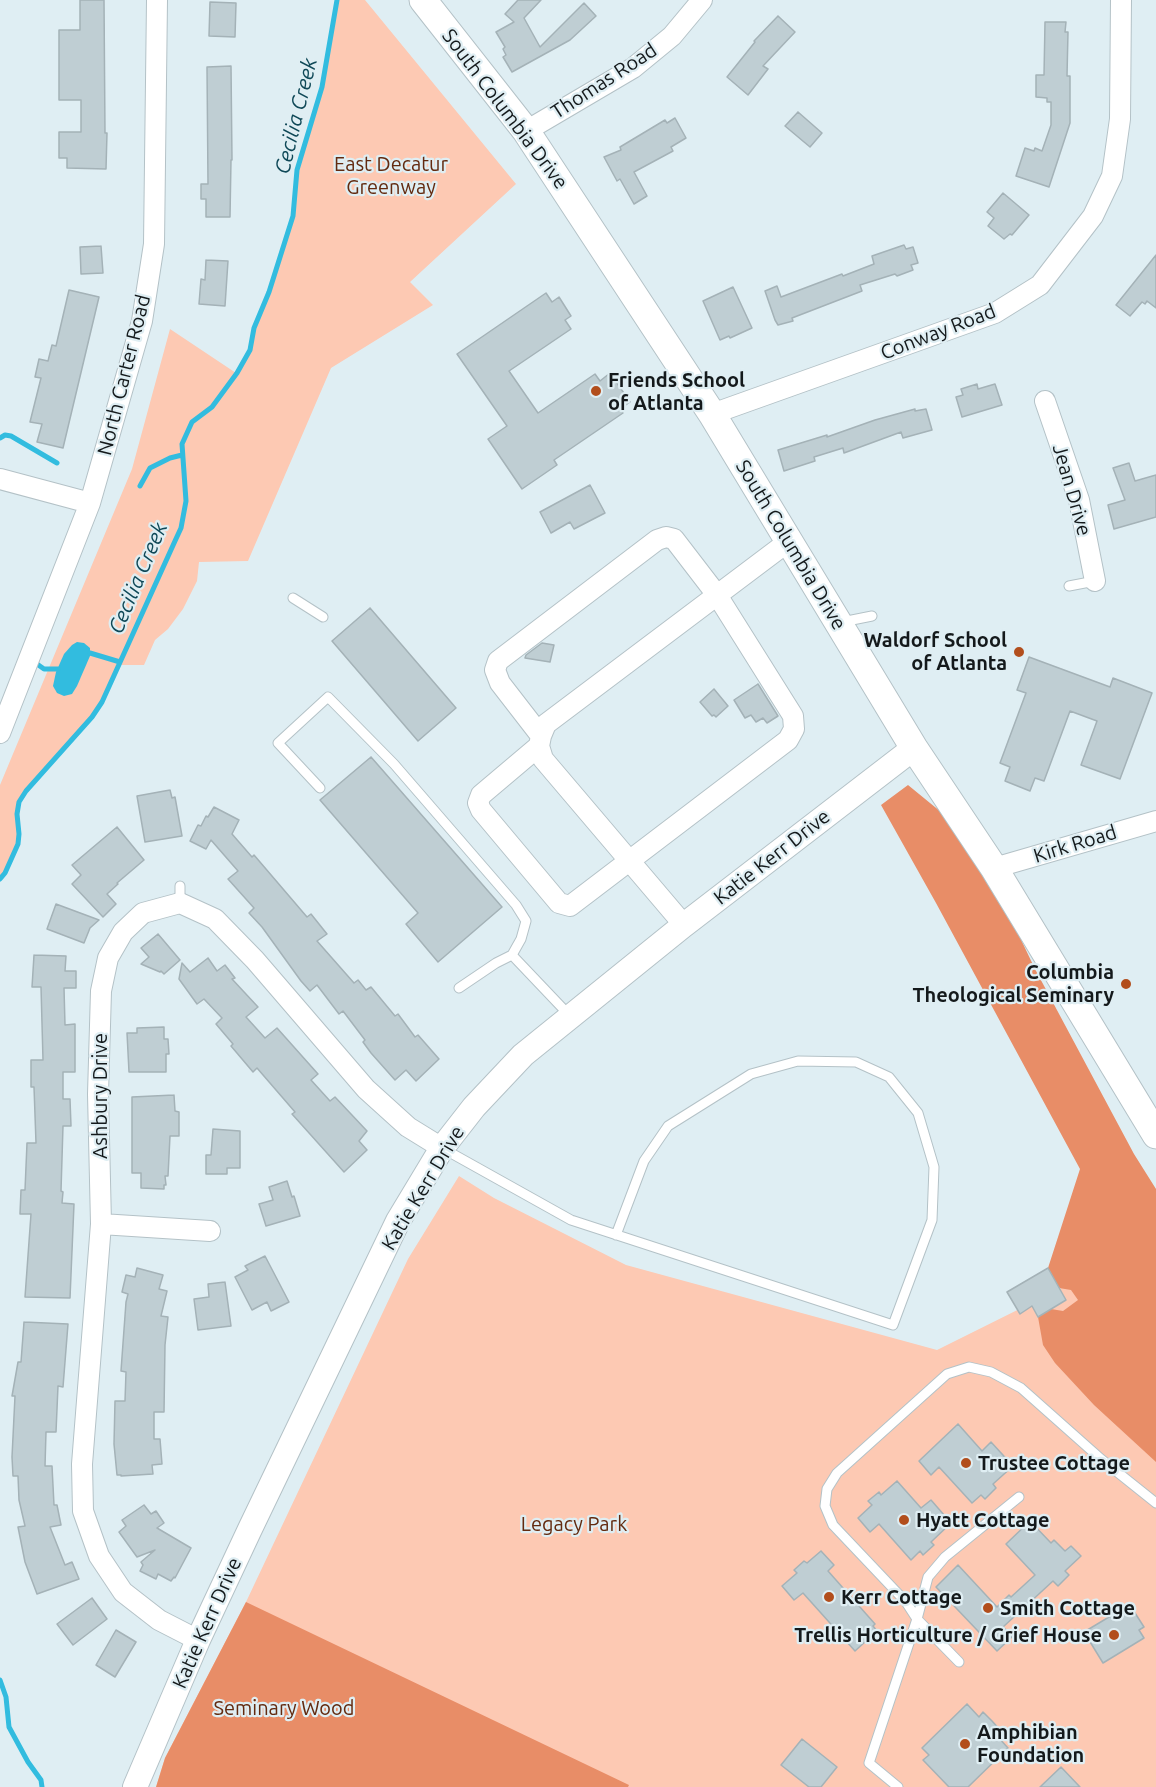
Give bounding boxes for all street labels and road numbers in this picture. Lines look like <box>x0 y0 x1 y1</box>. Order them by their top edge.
street label: South Columbia Drive <box>437 24 573 194</box>
street label: Thomas Road <box>547 38 661 124</box>
street label: North Carter Road <box>92 292 156 458</box>
street label: Conway Road <box>877 299 999 365</box>
street label: Jean Drive <box>1047 441 1097 539</box>
street label: South Columbia Drive <box>731 456 851 634</box>
street label: Katie Kerr Drive <box>709 804 835 910</box>
street label: Kirk Road <box>1030 820 1120 868</box>
street label: Ashbury Drive <box>88 1033 112 1159</box>
street label: Katie Kerr Drive <box>376 1121 470 1255</box>
street label: Katie Kerr Drive <box>167 1554 247 1692</box>

